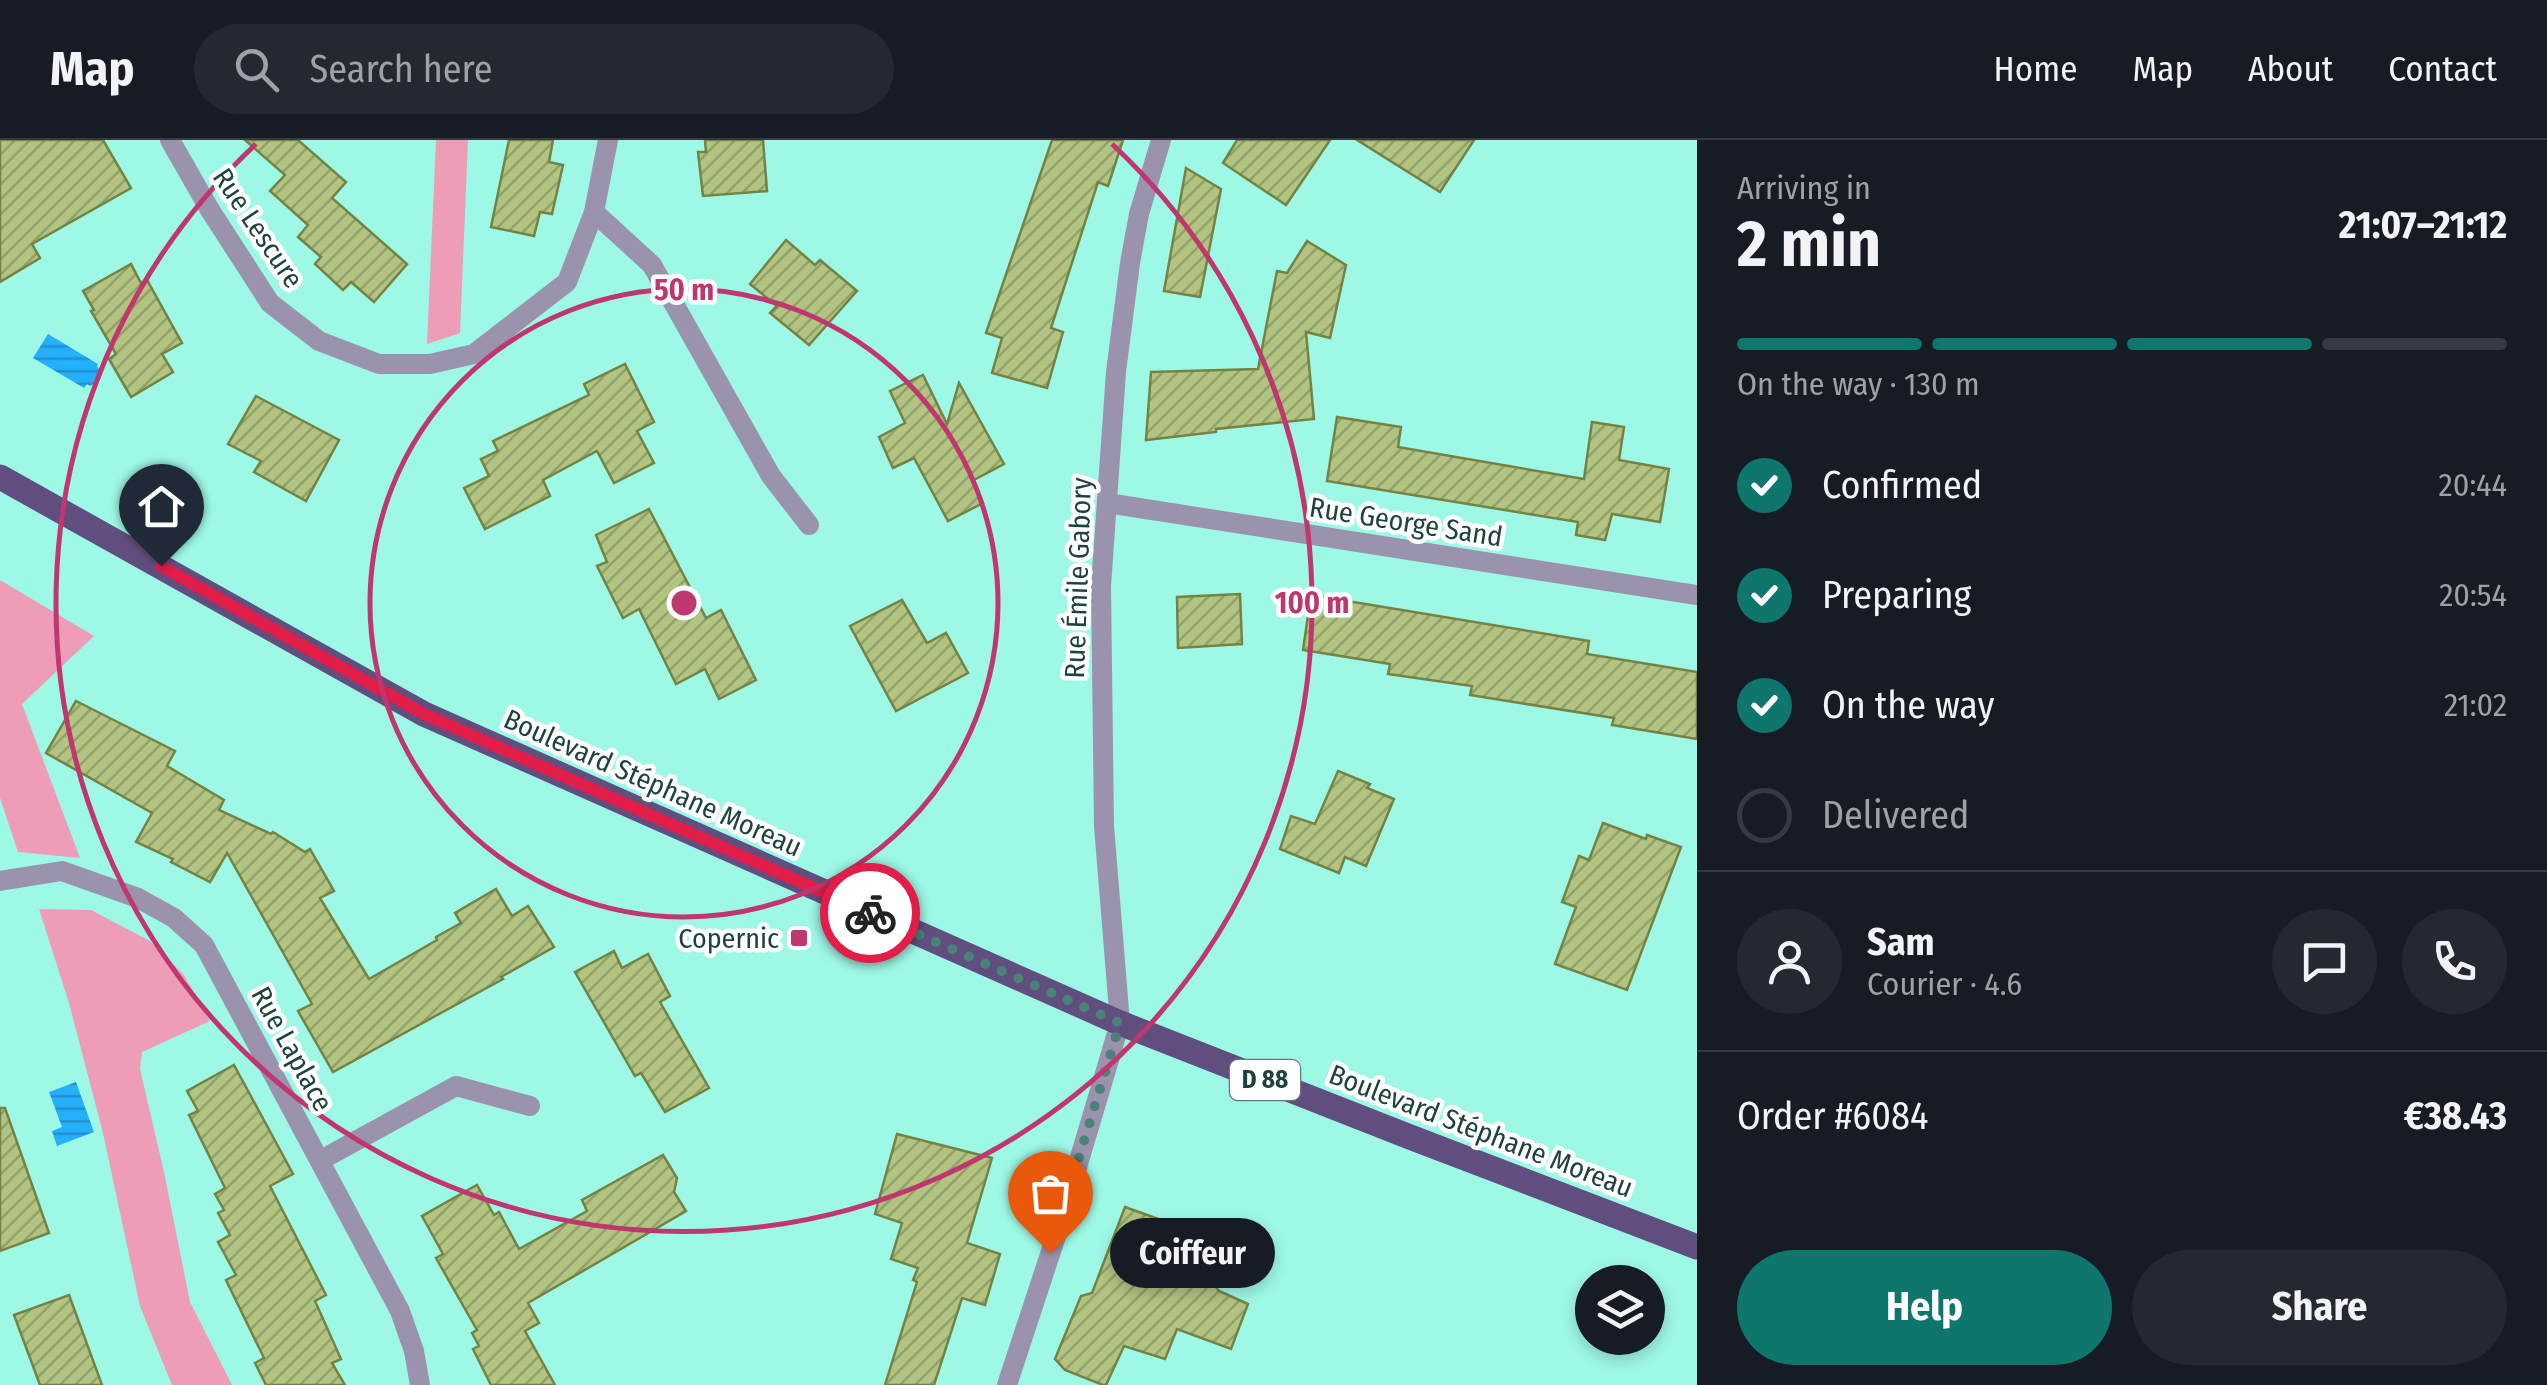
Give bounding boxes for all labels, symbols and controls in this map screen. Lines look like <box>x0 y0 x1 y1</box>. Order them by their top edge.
search box <box>194 24 894 114</box>
text: Map <box>50 40 134 98</box>
icon: search <box>229 42 284 97</box>
text: Search here <box>309 46 493 92</box>
text: Home <box>1994 48 2077 90</box>
text: Map <box>2132 48 2193 90</box>
text: About <box>2248 48 2333 90</box>
text: Contact <box>2388 48 2497 90</box>
street label: Rue Lescure <box>206 162 310 294</box>
text: Arriving in <box>1737 169 1871 207</box>
text: 21:07–21:12 <box>2339 202 2507 248</box>
text: 2 min <box>1737 205 1881 283</box>
text: 50 m <box>654 272 714 308</box>
text: On the way · 130 m <box>1737 365 1980 403</box>
icon: check <box>1737 458 1792 513</box>
text: Confirmed <box>1822 462 1982 508</box>
pin <box>119 464 204 567</box>
text: 20:44 <box>2439 466 2507 504</box>
street label: Rue Émile Gabory <box>1058 476 1098 679</box>
icon: home <box>134 479 189 534</box>
street label: Rue George Sand <box>1307 490 1505 554</box>
icon: check <box>1737 568 1792 623</box>
text: Preparing <box>1822 572 1971 618</box>
text: 20:54 <box>2439 576 2507 614</box>
centre of rings <box>666 585 702 621</box>
text: 100 m <box>1275 585 1349 621</box>
icon: check <box>1737 678 1792 733</box>
text: On the way <box>1822 682 1994 728</box>
text: 21:02 <box>2444 686 2507 724</box>
street label: Boulevard Stéphane Moreau <box>499 702 807 864</box>
text: Delivered <box>1822 792 1969 838</box>
courier <box>820 863 920 963</box>
icon: bike <box>843 886 898 941</box>
button: person <box>1737 909 1842 1014</box>
button: chat <box>2272 909 2377 1014</box>
button: phone <box>2402 909 2507 1014</box>
text: Sam <box>1867 919 1935 965</box>
place label: Copernic <box>678 922 779 955</box>
marker: Copernic <box>788 927 810 949</box>
text: Courier · 4.6 <box>1867 965 2022 1003</box>
street label: Rue Laplace <box>244 981 340 1117</box>
street label: Boulevard Stéphane Moreau <box>1325 1058 1637 1204</box>
road number: D 88 <box>1230 1060 1300 1100</box>
text: Order #6084 <box>1737 1093 1928 1139</box>
text: €38.43 <box>2404 1093 2507 1139</box>
pin <box>1008 1151 1093 1254</box>
icon: bag <box>1023 1166 1078 1221</box>
callout: Coiffeur <box>1110 1218 1275 1288</box>
text: Coiffeur <box>1139 1234 1246 1272</box>
button: Help <box>1737 1250 2112 1365</box>
button: Share <box>2132 1250 2507 1365</box>
map controls <box>1575 1265 1665 1355</box>
button: layers <box>1575 1265 1665 1355</box>

